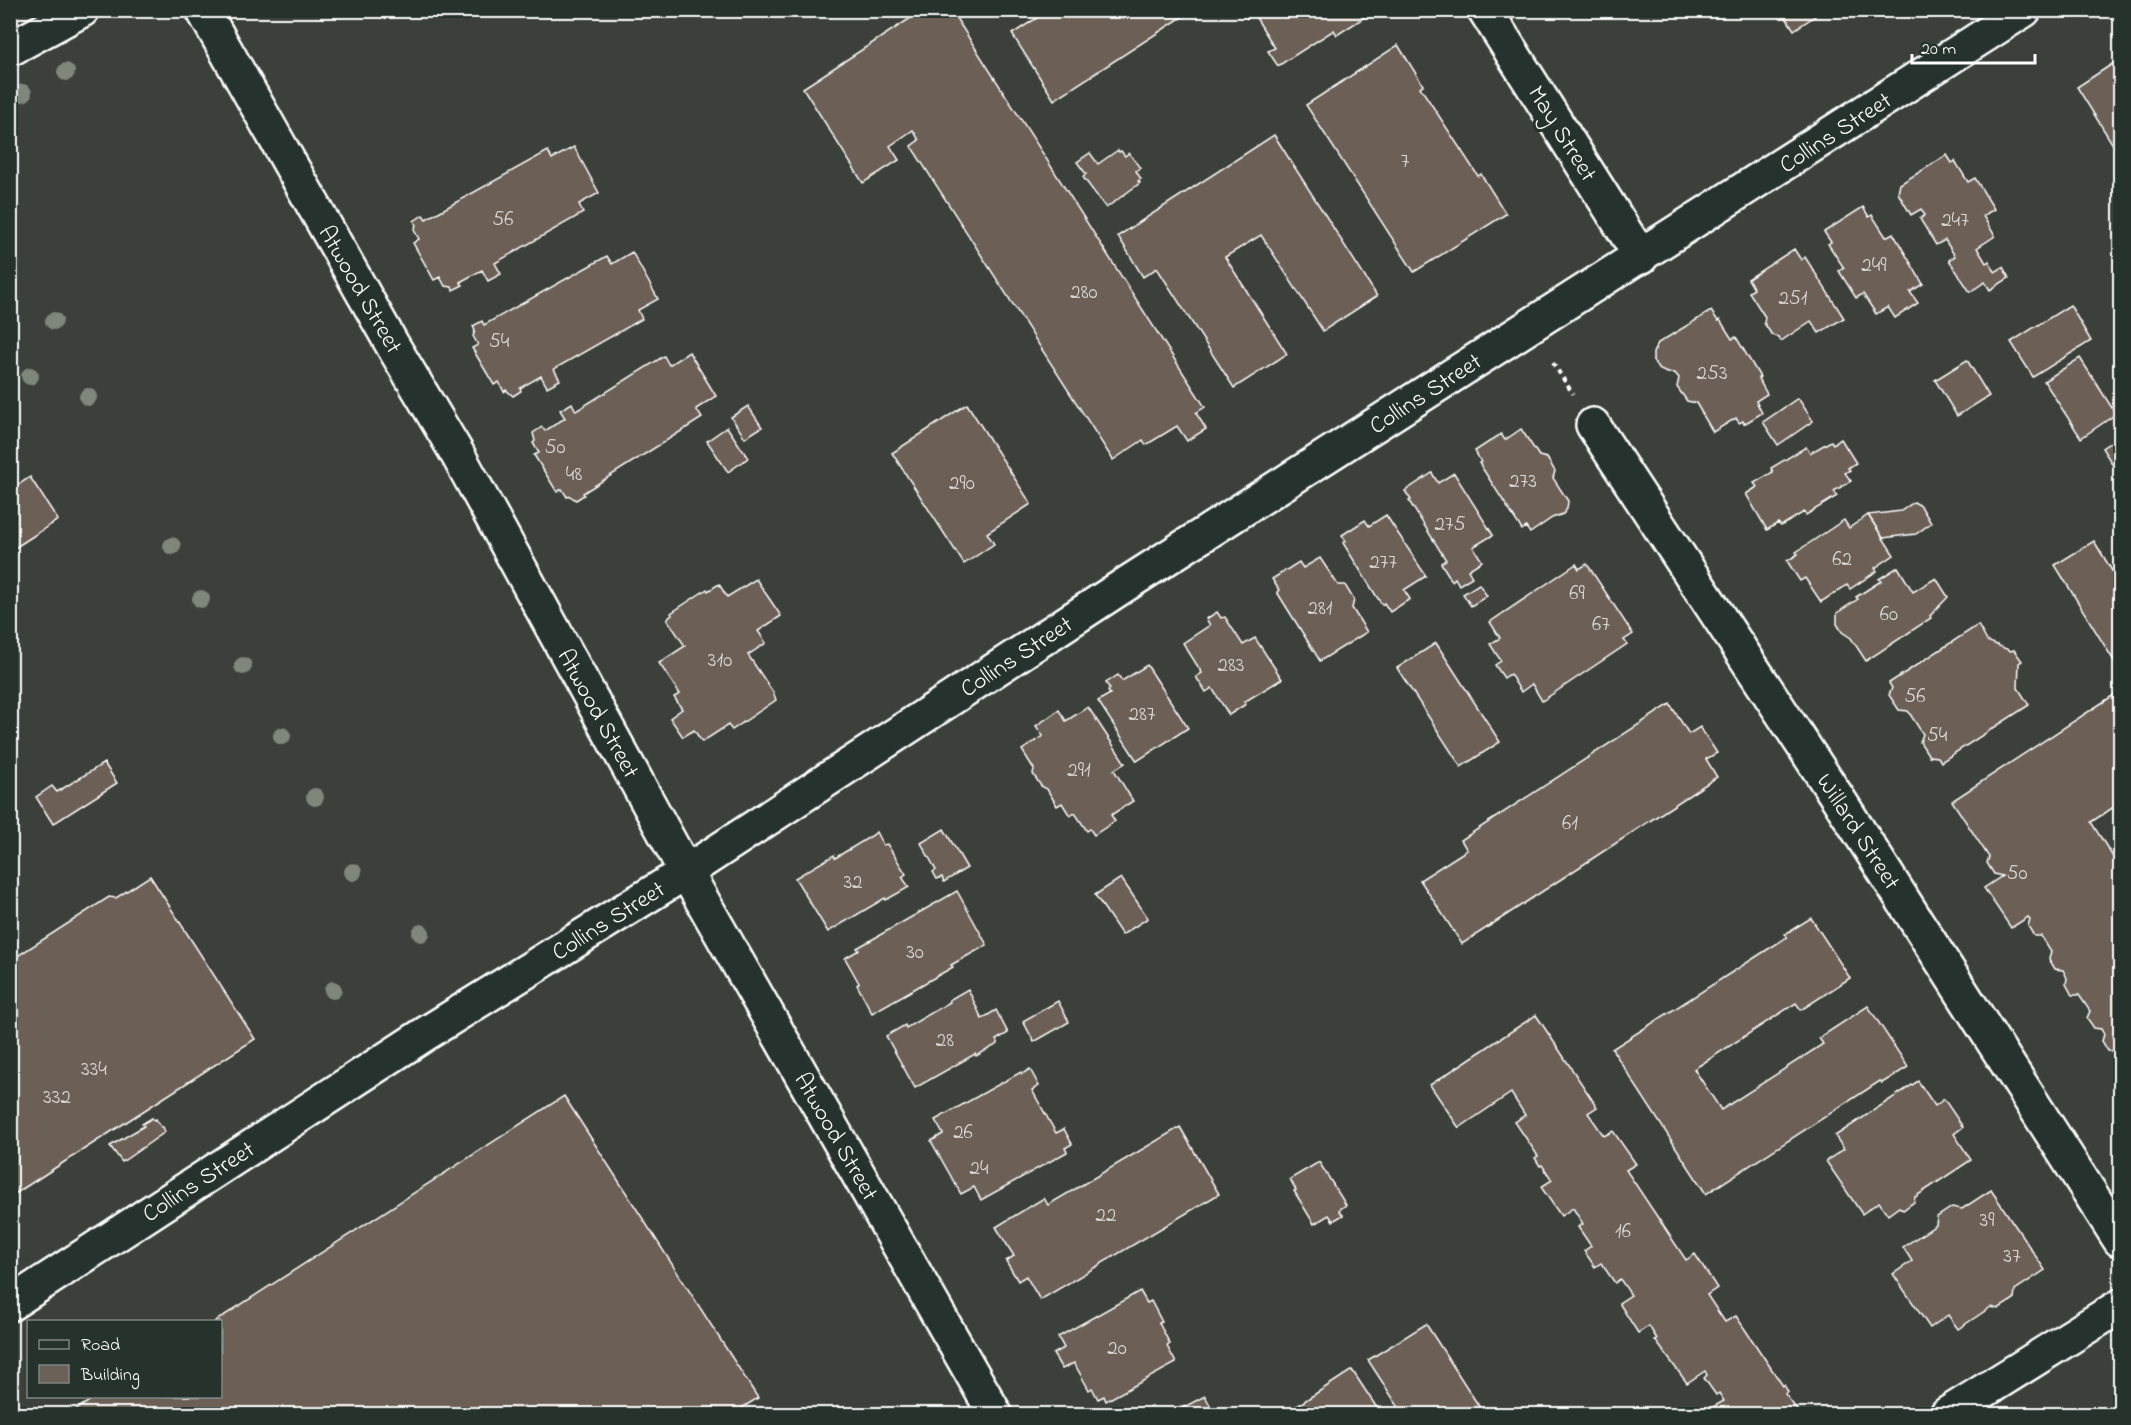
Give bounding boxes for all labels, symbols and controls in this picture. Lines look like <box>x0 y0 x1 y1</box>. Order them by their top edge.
scale bar <box>1912 27 2035 65</box>
text: 20 m <box>1921 37 1956 63</box>
street label: May Street <box>1517 80 1604 190</box>
street label: Collins Street <box>1773 85 1900 184</box>
house number: 7 <box>1401 147 1410 177</box>
house number: 56 <box>492 205 514 235</box>
house number: 247 <box>1941 206 1969 236</box>
street label: Atwood Street <box>308 219 410 361</box>
house number: 249 <box>1861 251 1887 281</box>
house number: 280 <box>1070 278 1098 308</box>
house number: 251 <box>1778 284 1808 314</box>
house number: 54 <box>489 327 510 357</box>
street label: Collins Street <box>1363 346 1490 445</box>
house number: 253 <box>1696 359 1728 389</box>
house number: 50 <box>544 433 566 463</box>
house number: 48 <box>566 460 582 490</box>
house number: 273 <box>1509 467 1537 497</box>
house number: 290 <box>949 469 975 499</box>
house number: 275 <box>1434 510 1466 540</box>
house number: 62 <box>1832 545 1852 575</box>
house number: 277 <box>1369 548 1397 578</box>
house number: 69 <box>1569 579 1585 609</box>
house number: 281 <box>1308 594 1333 624</box>
house number: 60 <box>1880 600 1898 630</box>
street label: Collins Street <box>954 609 1081 708</box>
house number: 67 <box>1592 610 1610 640</box>
street label: Atwood Street <box>547 643 647 785</box>
house number: 310 <box>708 646 732 676</box>
house number: 283 <box>1218 651 1245 681</box>
house number: 56 <box>1904 682 1926 712</box>
house number: 287 <box>1129 700 1156 730</box>
house number: 54 <box>1927 721 1948 751</box>
house number: 291 <box>1067 756 1091 786</box>
street label: Willard Street <box>1806 767 1908 897</box>
house number: 61 <box>1562 809 1578 839</box>
house number: 50 <box>2006 859 2028 889</box>
house number: 32 <box>843 868 863 898</box>
street label: Collins Street <box>546 873 673 971</box>
house number: 30 <box>906 938 924 968</box>
house number: 28 <box>936 1026 954 1056</box>
house number: 334 <box>81 1055 107 1085</box>
street label: Atwood Street <box>784 1066 886 1208</box>
house number: 332 <box>43 1083 71 1113</box>
house number: 26 <box>953 1118 973 1148</box>
street label: Collins Street <box>136 1134 263 1233</box>
house number: 24 <box>969 1154 989 1184</box>
house number: 22 <box>1096 1201 1116 1231</box>
house number: 39 <box>1980 1206 1995 1236</box>
house number: 16 <box>1615 1217 1631 1247</box>
house number: 37 <box>2003 1242 2021 1272</box>
legend <box>27 1320 222 1398</box>
text: Road <box>81 1333 120 1359</box>
house number: 20 <box>1107 1334 1127 1364</box>
text: Building <box>80 1363 140 1390</box>

